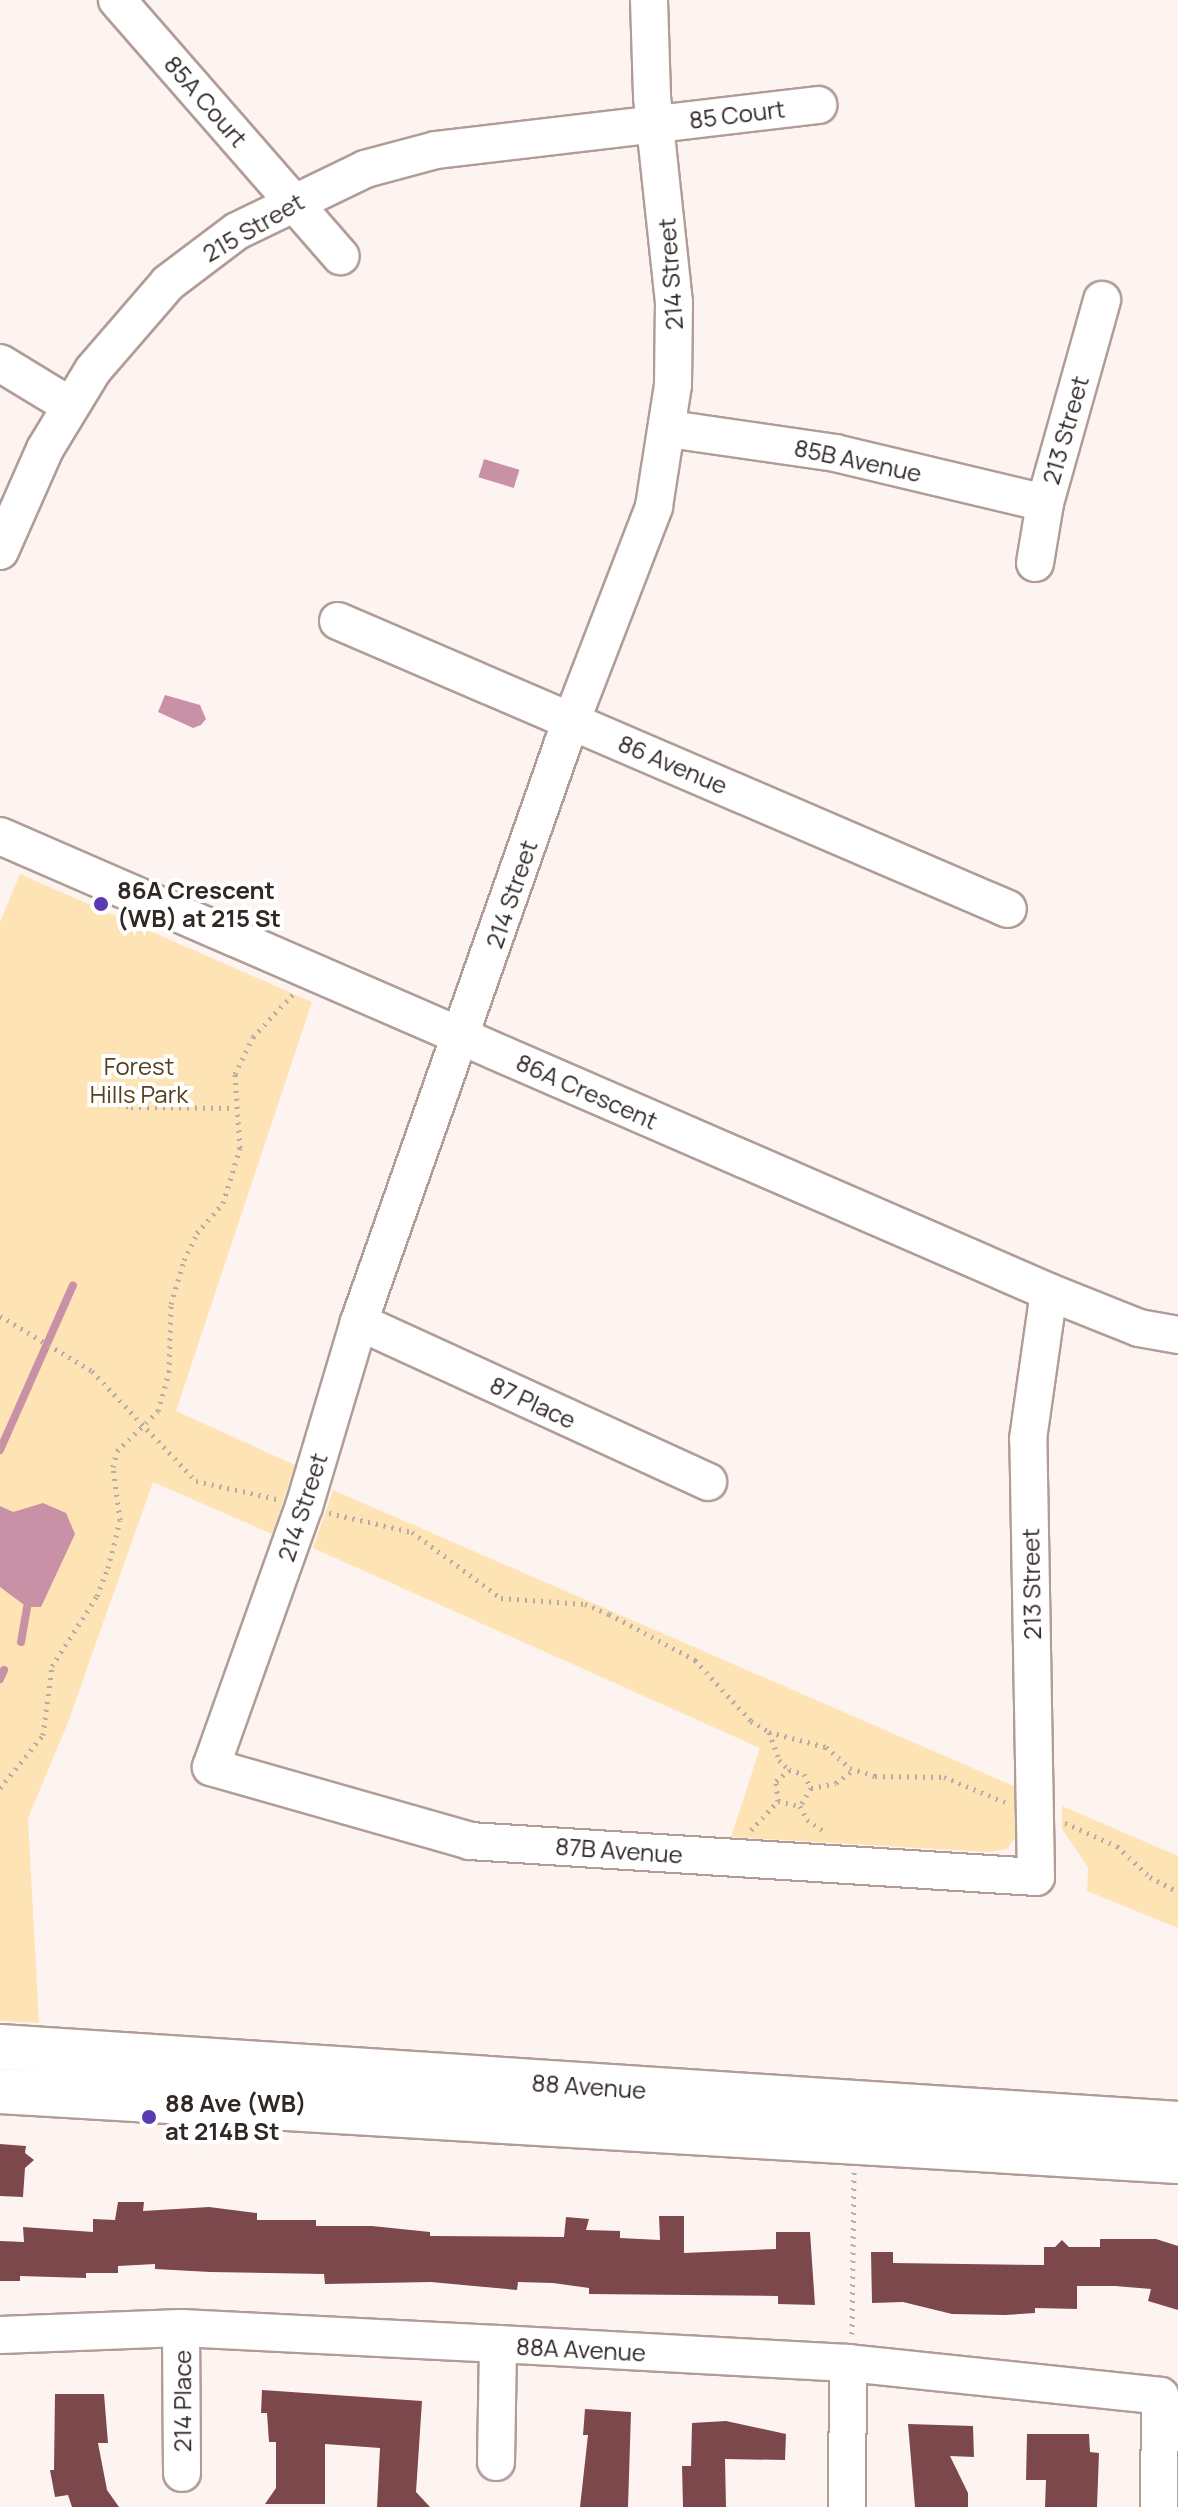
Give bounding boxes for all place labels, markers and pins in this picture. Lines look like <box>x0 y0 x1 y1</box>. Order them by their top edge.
place label: 86A Crescent (WB) at 215 St <box>117 876 281 932</box>
marker: 86A Crescent (WB) at 215 St <box>92 895 110 913</box>
place label: 88 Ave (WB) at 214B St <box>165 2089 307 2145</box>
marker: 88 Ave (WB) at 214B St <box>140 2108 158 2126</box>

